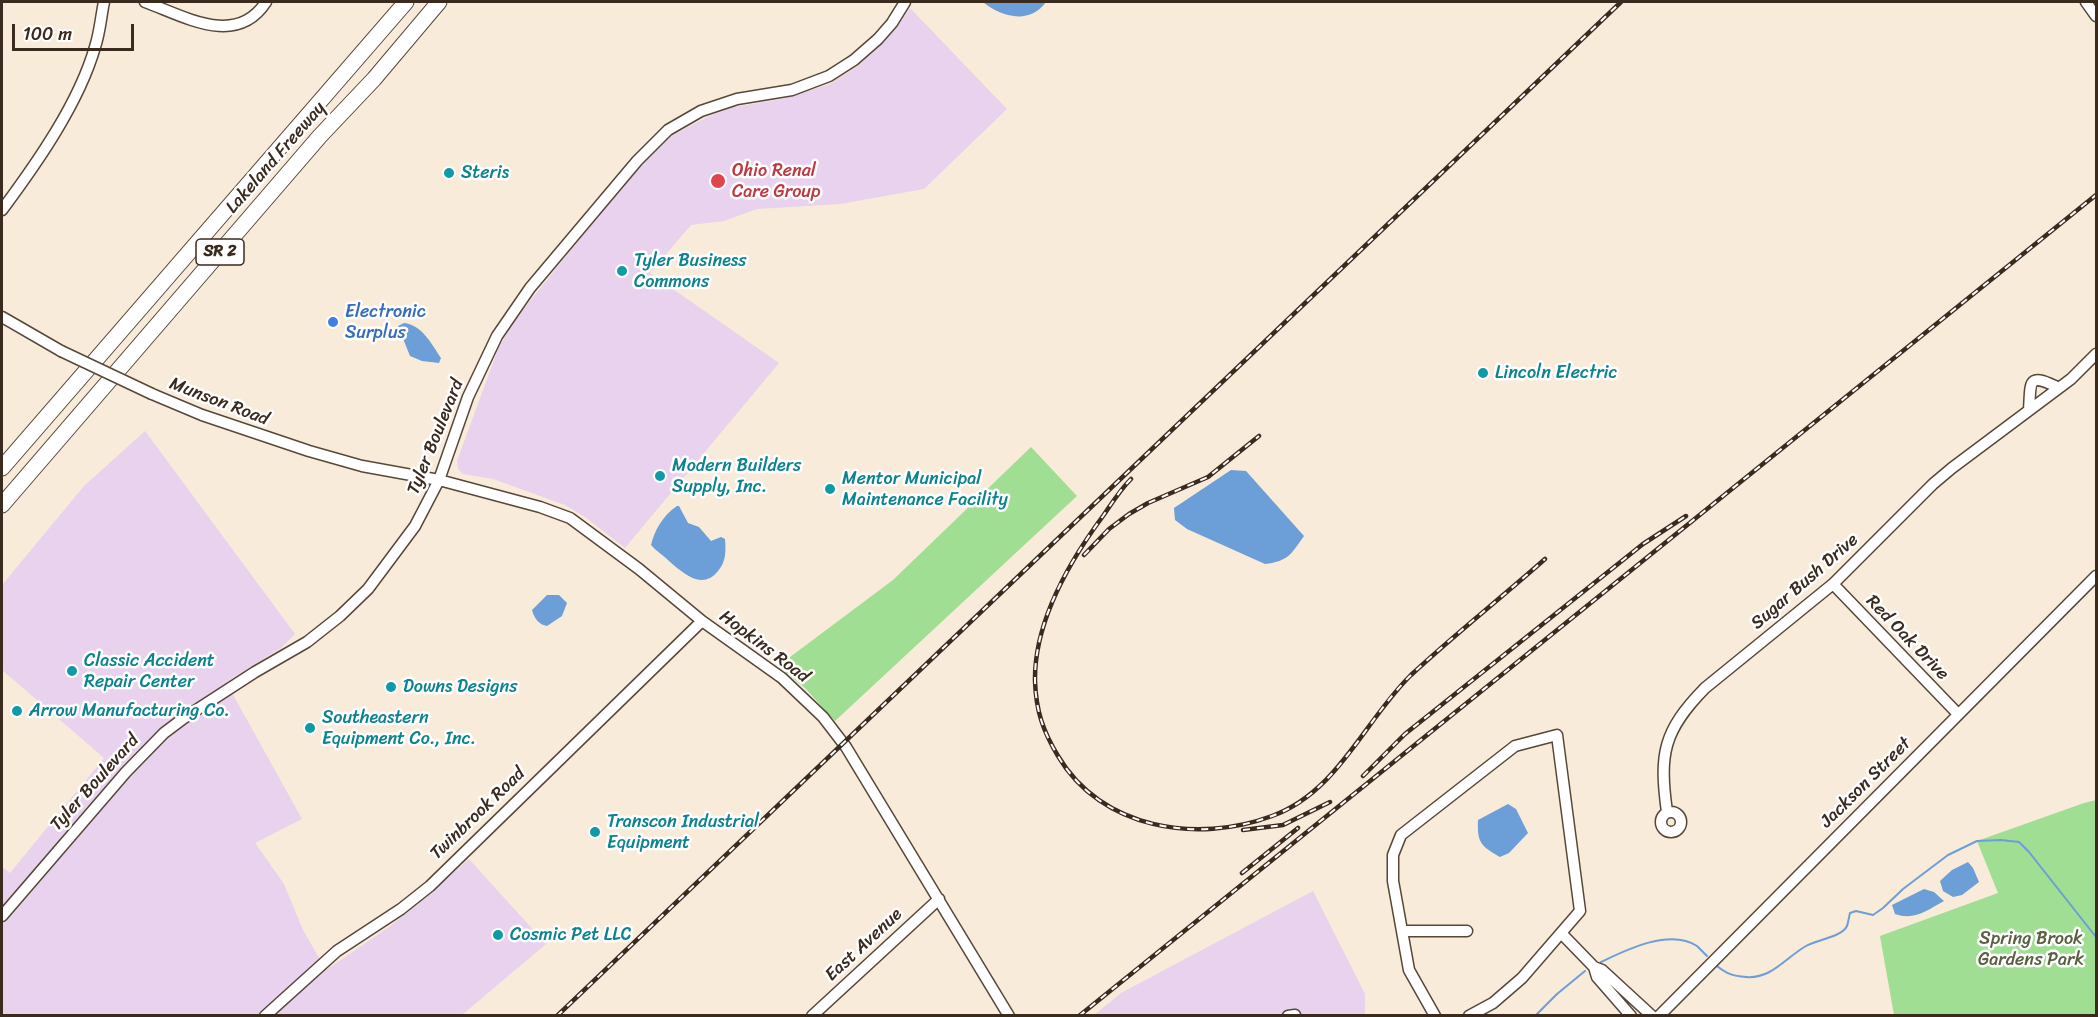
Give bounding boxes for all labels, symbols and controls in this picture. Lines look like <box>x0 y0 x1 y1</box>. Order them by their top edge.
scale bar <box>15 12 136 50</box>
text: 100 m <box>23 18 72 50</box>
street label: Lakeland Freeway <box>222 98 330 218</box>
place label: Ohio Renal Care Group <box>732 160 820 202</box>
place label: Steris <box>461 162 509 184</box>
marker: Steris <box>442 166 456 180</box>
marker: Ohio Renal Care Group <box>709 172 727 190</box>
road number: SR 2 <box>196 239 244 265</box>
place label: Tyler Business Commons <box>634 250 746 292</box>
marker: Tyler Business Commons <box>615 264 629 278</box>
place label: Electronic Surplus <box>345 301 426 344</box>
marker: Electronic Surplus <box>326 315 340 329</box>
place label: Lincoln Electric <box>1495 362 1618 384</box>
marker: Lincoln Electric <box>1476 366 1490 380</box>
street label: Munson Road <box>166 373 272 431</box>
street label: Tyler Boulevard <box>403 376 469 498</box>
place label: Modern Builders Supply, Inc. <box>672 455 801 498</box>
place label: Mentor Municipal Maintenance Facility <box>842 468 1008 510</box>
marker: Modern Builders Supply, Inc. <box>653 469 667 483</box>
marker: Mentor Municipal Maintenance Facility <box>823 482 837 496</box>
street label: Sugar Bush Drive <box>1747 529 1863 635</box>
street label: Red Oak Drive <box>1861 591 1953 685</box>
street label: Hopkins Road <box>715 606 813 688</box>
place label: Classic Accident Repair Center <box>84 650 215 692</box>
marker: Classic Accident Repair Center <box>65 664 79 678</box>
place label: Downs Designs <box>403 676 518 698</box>
marker: Downs Designs <box>384 680 398 694</box>
place label: Arrow Manufacturing Co. <box>29 700 230 722</box>
marker: Arrow Manufacturing Co. <box>10 704 24 718</box>
place label: Southeastern Equipment Co., Inc. <box>322 707 476 750</box>
marker: Southeastern Equipment Co., Inc. <box>303 721 317 735</box>
street label: Tyler Boulevard <box>46 730 144 836</box>
street label: Jackson Street <box>1816 733 1916 833</box>
street label: Twinbrook Road <box>426 763 530 865</box>
place label: Transcon Industrial Equipment <box>607 811 759 854</box>
marker: Transcon Industrial Equipment <box>588 825 602 839</box>
street label: East Avenue <box>821 904 907 986</box>
place label: Cosmic Pet LLC <box>510 924 631 946</box>
marker: Cosmic Pet LLC <box>491 928 505 942</box>
park label: Spring Brook Gardens Park <box>1978 928 2084 970</box>

